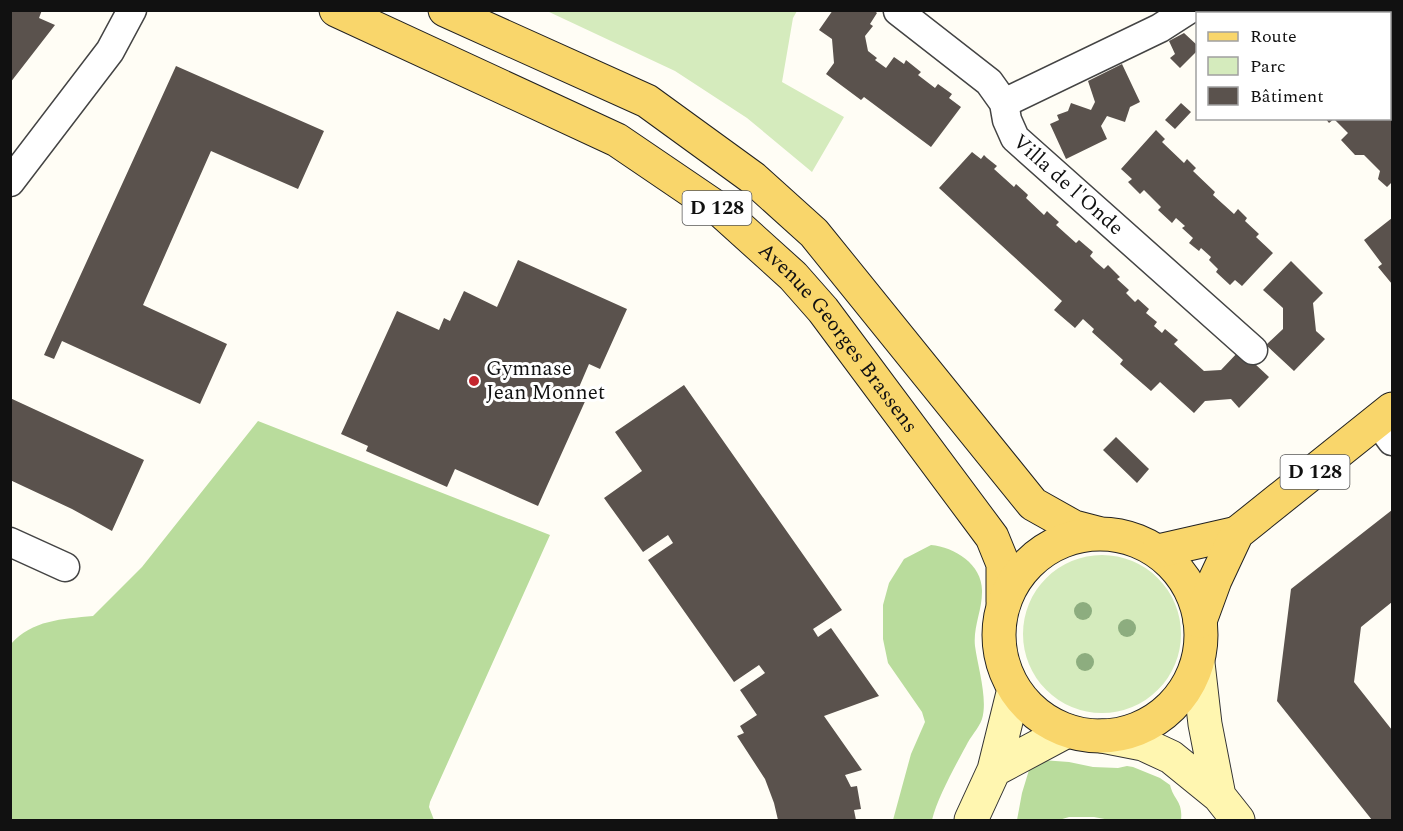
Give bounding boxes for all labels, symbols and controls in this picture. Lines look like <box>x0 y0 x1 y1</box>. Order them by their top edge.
legend <box>1196 12 1391 120</box>
text: Route <box>1250 23 1297 50</box>
text: Parc <box>1250 53 1286 80</box>
text: Bâtiment <box>1250 83 1324 110</box>
street label: Villa de l'Onde <box>1005 127 1131 244</box>
road number: D 128 <box>682 191 752 225</box>
street label: Avenue Georges Brassens <box>751 235 926 440</box>
place label: Gymnase Jean Monnet <box>486 353 605 409</box>
marker: Gymnase Jean Monnet <box>467 374 481 388</box>
road number: D 128 <box>1280 455 1350 489</box>

